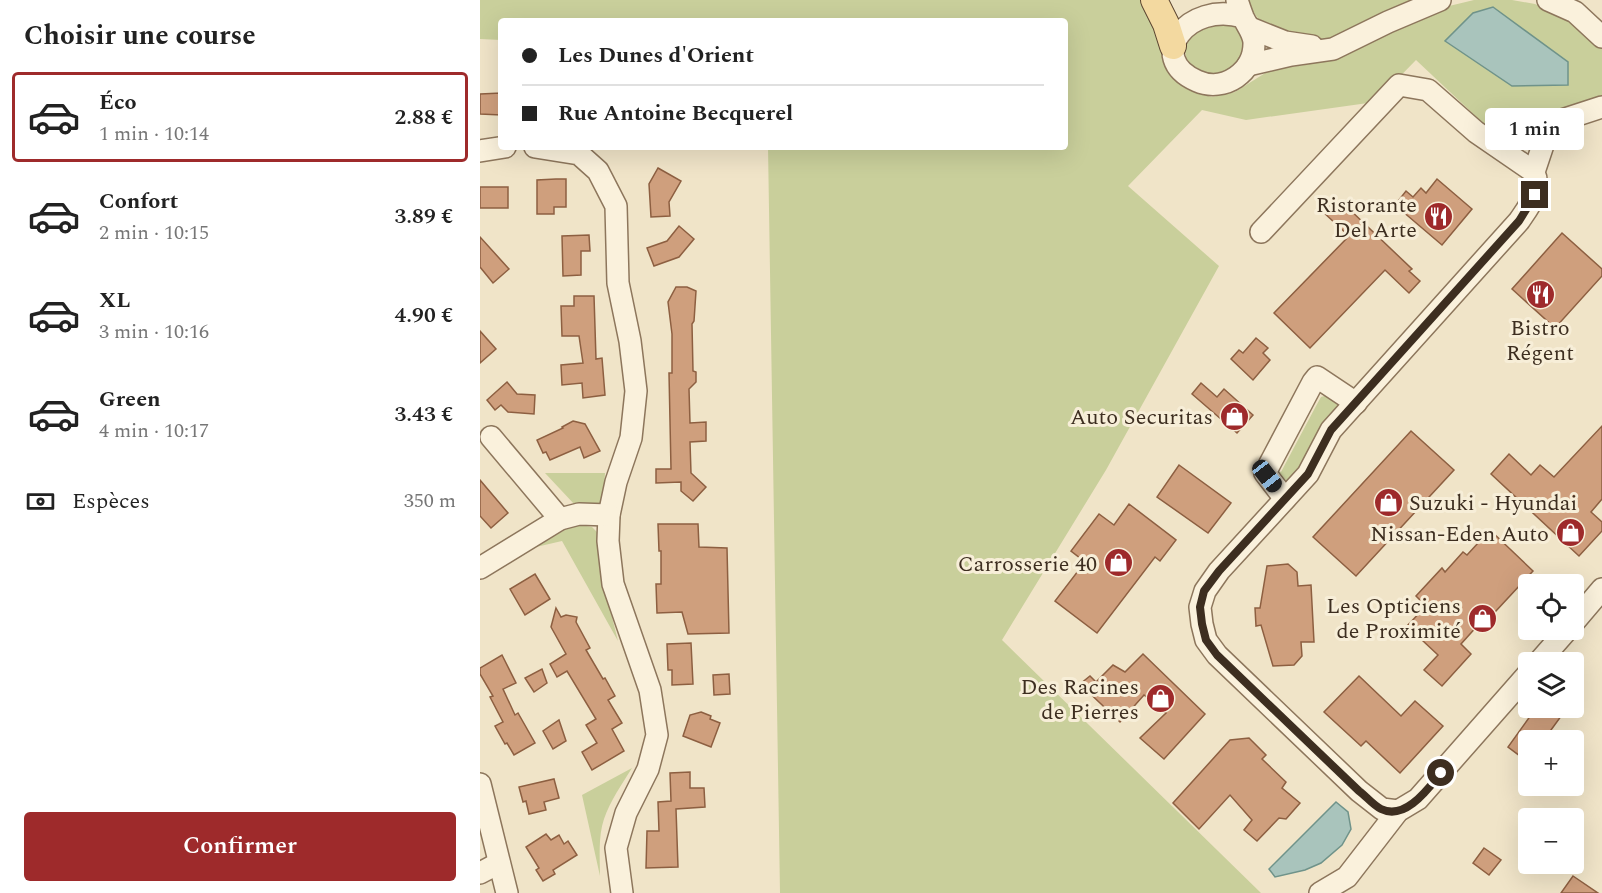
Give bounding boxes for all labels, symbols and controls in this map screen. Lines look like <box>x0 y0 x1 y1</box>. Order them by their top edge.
text: Choisir une course <box>24 15 256 57</box>
text: Les Dunes d'Orient <box>558 39 754 72</box>
text: Éco <box>99 86 137 119</box>
icon: car <box>27 90 81 144</box>
text: Rue Antoine Becquerel <box>558 97 793 130</box>
text: 2.88 € <box>395 101 453 134</box>
callout: 1 min <box>1486 108 1584 150</box>
text: 1 min <box>1509 114 1560 144</box>
text: 1 min · 10:14 <box>99 119 209 149</box>
route end <box>1521 181 1548 208</box>
text: Confort <box>99 185 178 218</box>
icon: car <box>27 189 81 243</box>
place label: Ristorante Del Arte <box>1316 189 1417 247</box>
text: 3.89 € <box>395 200 453 233</box>
restaurant icon: Ristorante Del Arte <box>1422 201 1454 233</box>
text: 2 min · 10:15 <box>99 218 209 248</box>
restaurant icon: Bistro Régent <box>1524 279 1556 311</box>
text: XL <box>99 284 130 317</box>
icon: car <box>27 288 81 342</box>
text: 4.90 € <box>395 299 453 332</box>
place label: Bistro Régent <box>1506 312 1574 370</box>
text: 3 min · 10:16 <box>99 317 209 347</box>
text: Green <box>99 383 161 416</box>
icon: car <box>27 387 81 441</box>
text: 3.43 € <box>395 398 453 431</box>
shop icon: Auto Securitas <box>1218 400 1250 432</box>
place label: Auto Securitas <box>1070 401 1213 434</box>
text: 4 min · 10:17 <box>99 416 209 446</box>
car <box>1249 456 1285 496</box>
icon: cash <box>24 485 57 518</box>
text: Espèces <box>72 485 150 518</box>
text: 350 m <box>404 486 456 516</box>
shop icon: Suzuki - Hyundai <box>1372 486 1404 518</box>
place label: Suzuki - Hyundai <box>1409 487 1577 520</box>
shop icon: Nissan-Eden Auto <box>1554 517 1586 549</box>
place label: Nissan-Eden Auto <box>1370 518 1549 551</box>
shop icon: Carrosserie 40 <box>1102 547 1134 579</box>
place label: Carrosserie 40 <box>958 548 1097 581</box>
map controls <box>1518 574 1584 874</box>
button: locate <box>1518 574 1584 640</box>
place label: Les Opticiens de Proximité <box>1326 590 1461 648</box>
shop icon: Les Opticiens de Proximité <box>1466 602 1498 634</box>
button: layers <box>1518 652 1584 718</box>
place label: Des Racines de Pierres <box>1020 671 1139 729</box>
shop icon: Des Racines de Pierres <box>1144 683 1176 715</box>
button: + <box>1518 730 1584 796</box>
route start <box>1427 759 1454 786</box>
button: − <box>1518 808 1584 874</box>
button: Confirmer <box>24 812 456 881</box>

